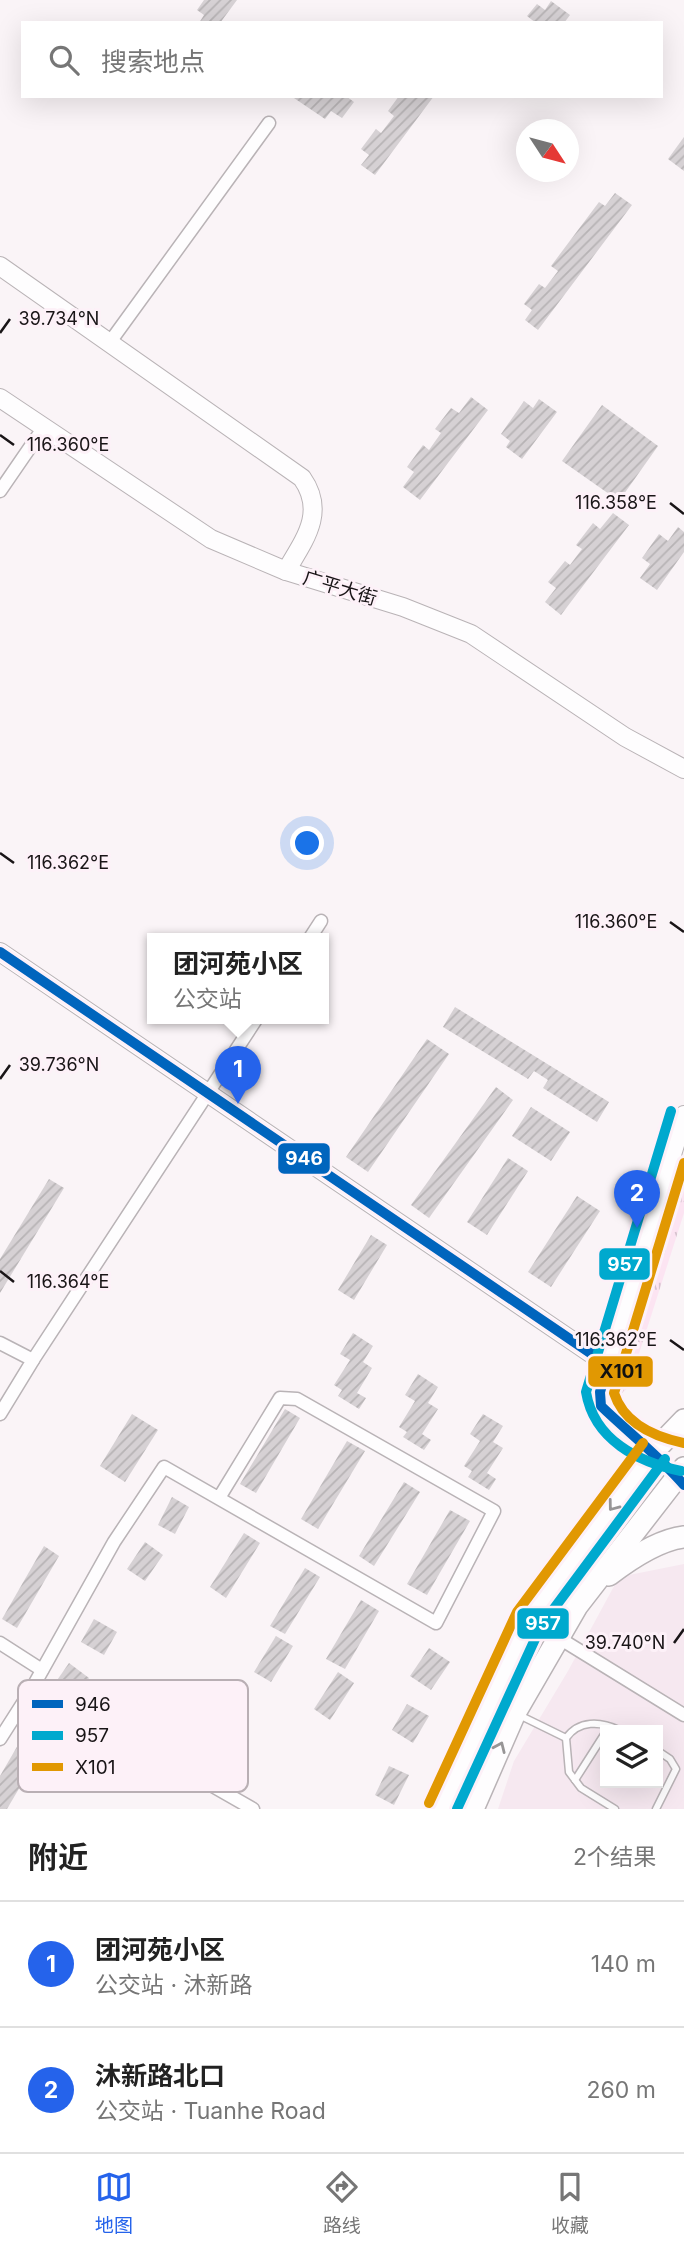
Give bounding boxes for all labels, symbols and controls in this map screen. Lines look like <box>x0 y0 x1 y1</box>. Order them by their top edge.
search box <box>21 21 663 98</box>
icon: search <box>45 41 83 79</box>
text: 搜索地点 <box>101 46 205 77</box>
north arrow <box>516 119 579 182</box>
text: 39.734°N <box>19 308 99 329</box>
text: 116.360°E <box>27 434 109 455</box>
text: 116.358°E <box>575 492 657 513</box>
street label: 广平大街 <box>300 566 380 610</box>
your location <box>290 826 324 860</box>
text: 116.362°E <box>27 852 109 873</box>
text: 116.360°E <box>575 911 657 932</box>
popup <box>147 933 329 1024</box>
text: 团河苑小区 <box>173 948 303 979</box>
text: 公交站 <box>173 985 242 1013</box>
pin: 1 <box>215 1046 261 1104</box>
text: 39.736°N <box>19 1054 99 1075</box>
line badge: 946 <box>277 1142 331 1175</box>
text: 946 <box>285 1147 323 1170</box>
pin: 2 <box>614 1170 660 1228</box>
line badge: 957 <box>598 1247 651 1281</box>
text: 957 <box>607 1253 643 1276</box>
text: 116.364°E <box>27 1271 109 1292</box>
text: 116.362°E <box>575 1329 657 1350</box>
line badge: X101 <box>587 1355 654 1388</box>
text: X101 <box>599 1360 643 1383</box>
one-way arrow <box>609 1498 621 1510</box>
line badge: 957 <box>516 1607 570 1640</box>
text: 957 <box>525 1612 561 1635</box>
text: 39.740°N <box>585 1632 665 1653</box>
legend <box>18 1680 248 1792</box>
text: 946 <box>75 1693 111 1716</box>
text: 957 <box>75 1724 109 1747</box>
map controls <box>600 1725 663 1788</box>
button: layers <box>600 1725 663 1788</box>
one-way arrow <box>492 1741 506 1754</box>
text: X101 <box>75 1756 115 1779</box>
text: 附近 <box>28 1839 88 1875</box>
text: 2个结果 <box>573 1843 656 1871</box>
text: 团河苑小区 <box>95 1934 225 1965</box>
text: 1 <box>46 1950 56 1978</box>
text: 140 m <box>591 1950 656 1978</box>
text: 公交站 · 沐新路 <box>95 1971 253 1999</box>
text: 沐新路北口 <box>95 2060 225 2091</box>
text: 2 <box>44 2076 58 2104</box>
text: 260 m <box>587 2076 656 2104</box>
text: 公交站 · Tuanhe Road <box>95 2097 326 2125</box>
tab: 地图 <box>95 2168 133 2237</box>
tab: 路线 <box>323 2168 361 2237</box>
tab: 收藏 <box>551 2168 589 2237</box>

